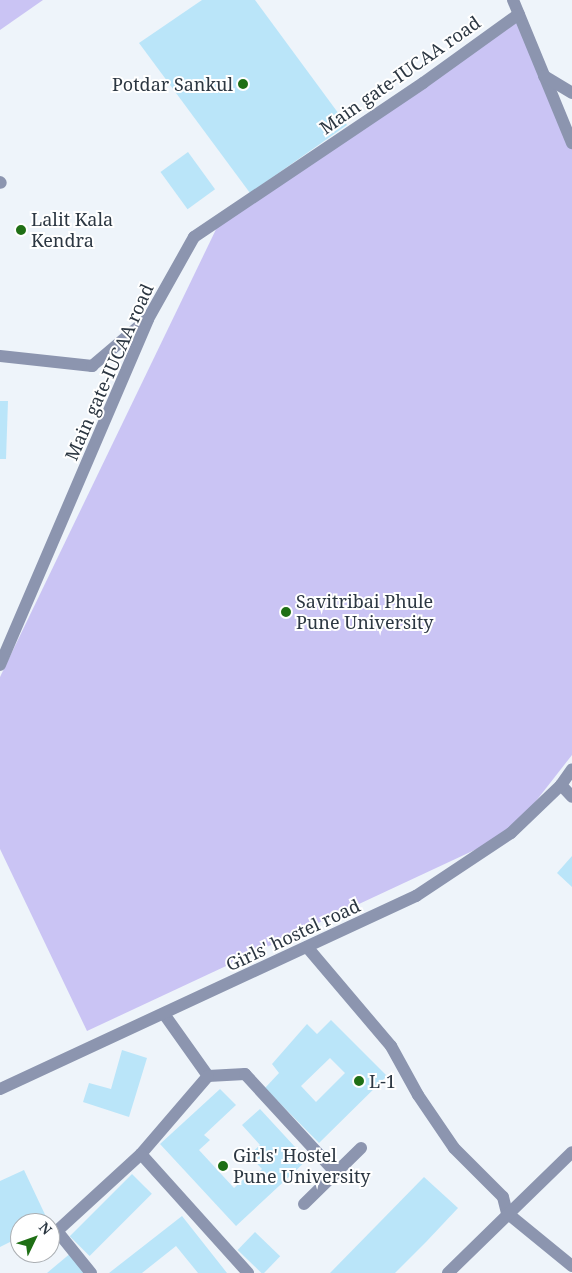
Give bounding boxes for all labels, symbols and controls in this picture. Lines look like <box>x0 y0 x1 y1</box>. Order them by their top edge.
street label: Main gate-IUCAA road <box>316 11 484 139</box>
place label: Potdar Sankul <box>112 73 233 95</box>
marker: Potdar Sankul <box>237 78 249 90</box>
place label: Lalit Kala Kendra <box>31 209 113 252</box>
marker: Lalit Kala Kendra <box>15 224 27 236</box>
street label: Main gate-IUCAA road <box>60 280 158 464</box>
place label: Savitribai Phule Pune University <box>296 591 433 634</box>
marker: Savitribai Phule Pune University <box>280 606 292 618</box>
street label: Girls' hostel road <box>222 894 364 976</box>
place label: L-1 <box>369 1070 396 1092</box>
marker: L-1 <box>353 1075 365 1087</box>
place label: Girls' Hostel Pune University <box>233 1145 370 1188</box>
marker: Girls' Hostel Pune University <box>217 1160 229 1172</box>
north arrow <box>10 1213 60 1263</box>
text: N <box>35 1218 57 1239</box>

